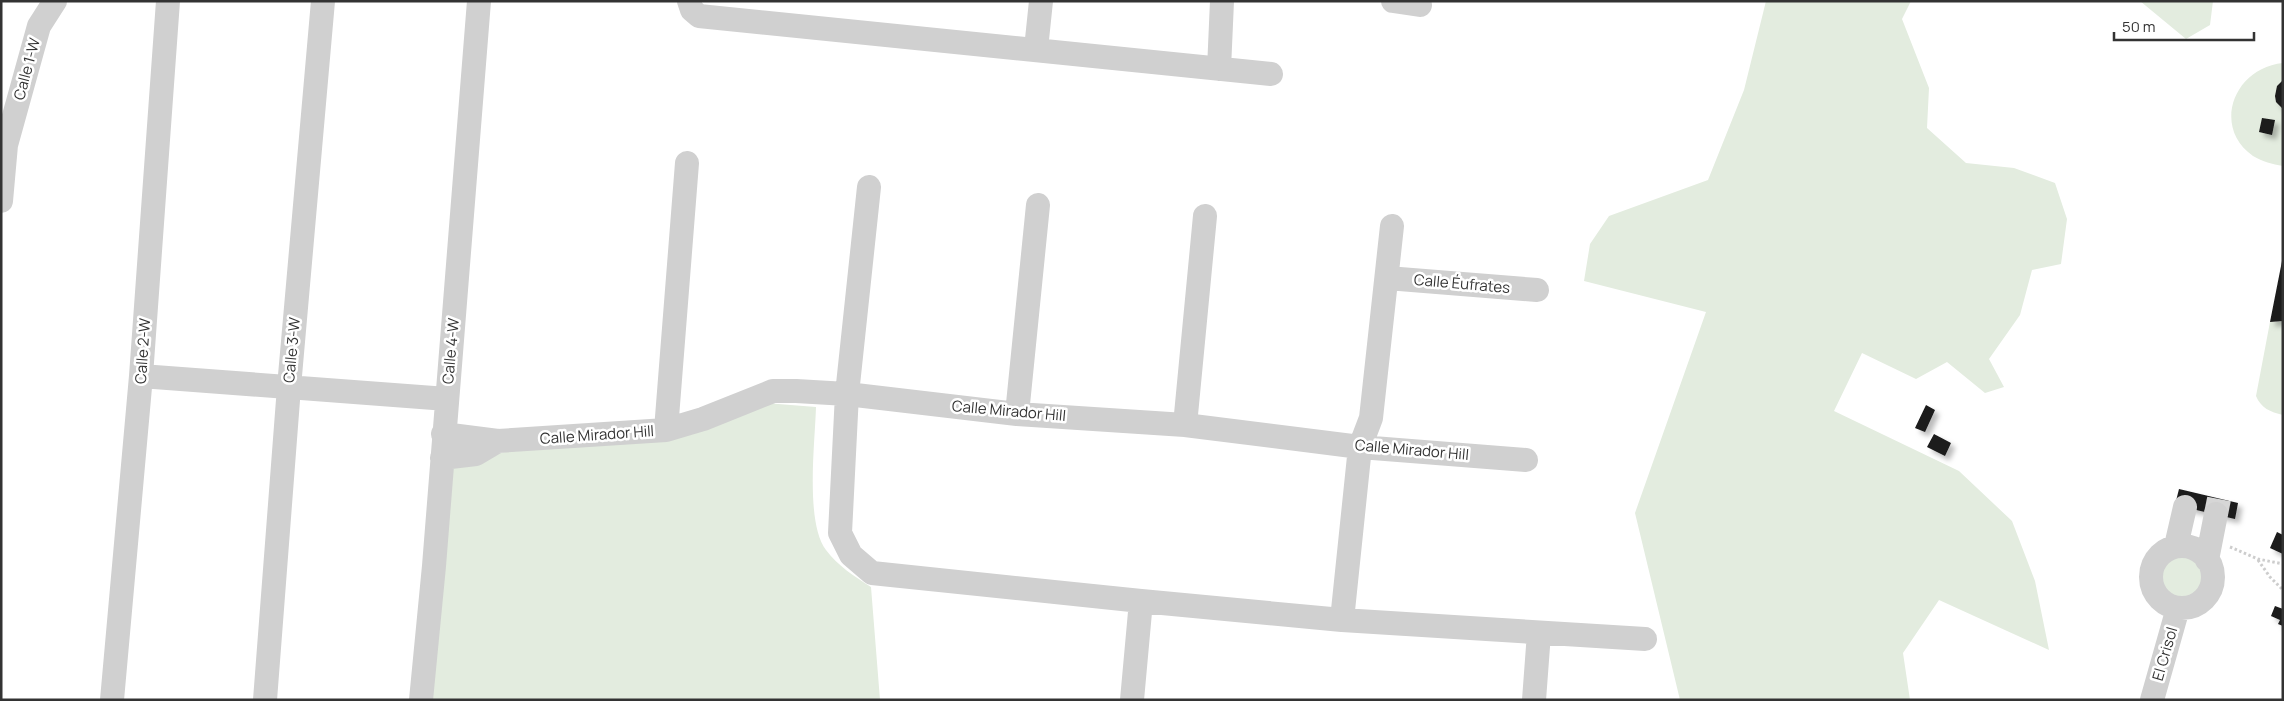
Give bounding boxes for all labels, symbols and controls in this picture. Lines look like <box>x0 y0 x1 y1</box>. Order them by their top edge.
scale bar <box>2114 10 2254 42</box>
text: 50 m <box>2122 16 2156 37</box>
street label: Calle 1-W <box>8 36 45 102</box>
street label: Calle Éufrates <box>1413 269 1511 298</box>
street label: Calle 3-W <box>278 316 305 384</box>
street label: Calle 2-W <box>130 317 155 385</box>
street label: Calle 4-W <box>437 317 464 385</box>
street label: Calle Mirador Hill <box>951 395 1067 426</box>
street label: Calle Mirador Hill <box>539 420 655 449</box>
street label: Calle Mirador Hill <box>1354 434 1470 465</box>
street label: El Crisol <box>2147 625 2182 683</box>

